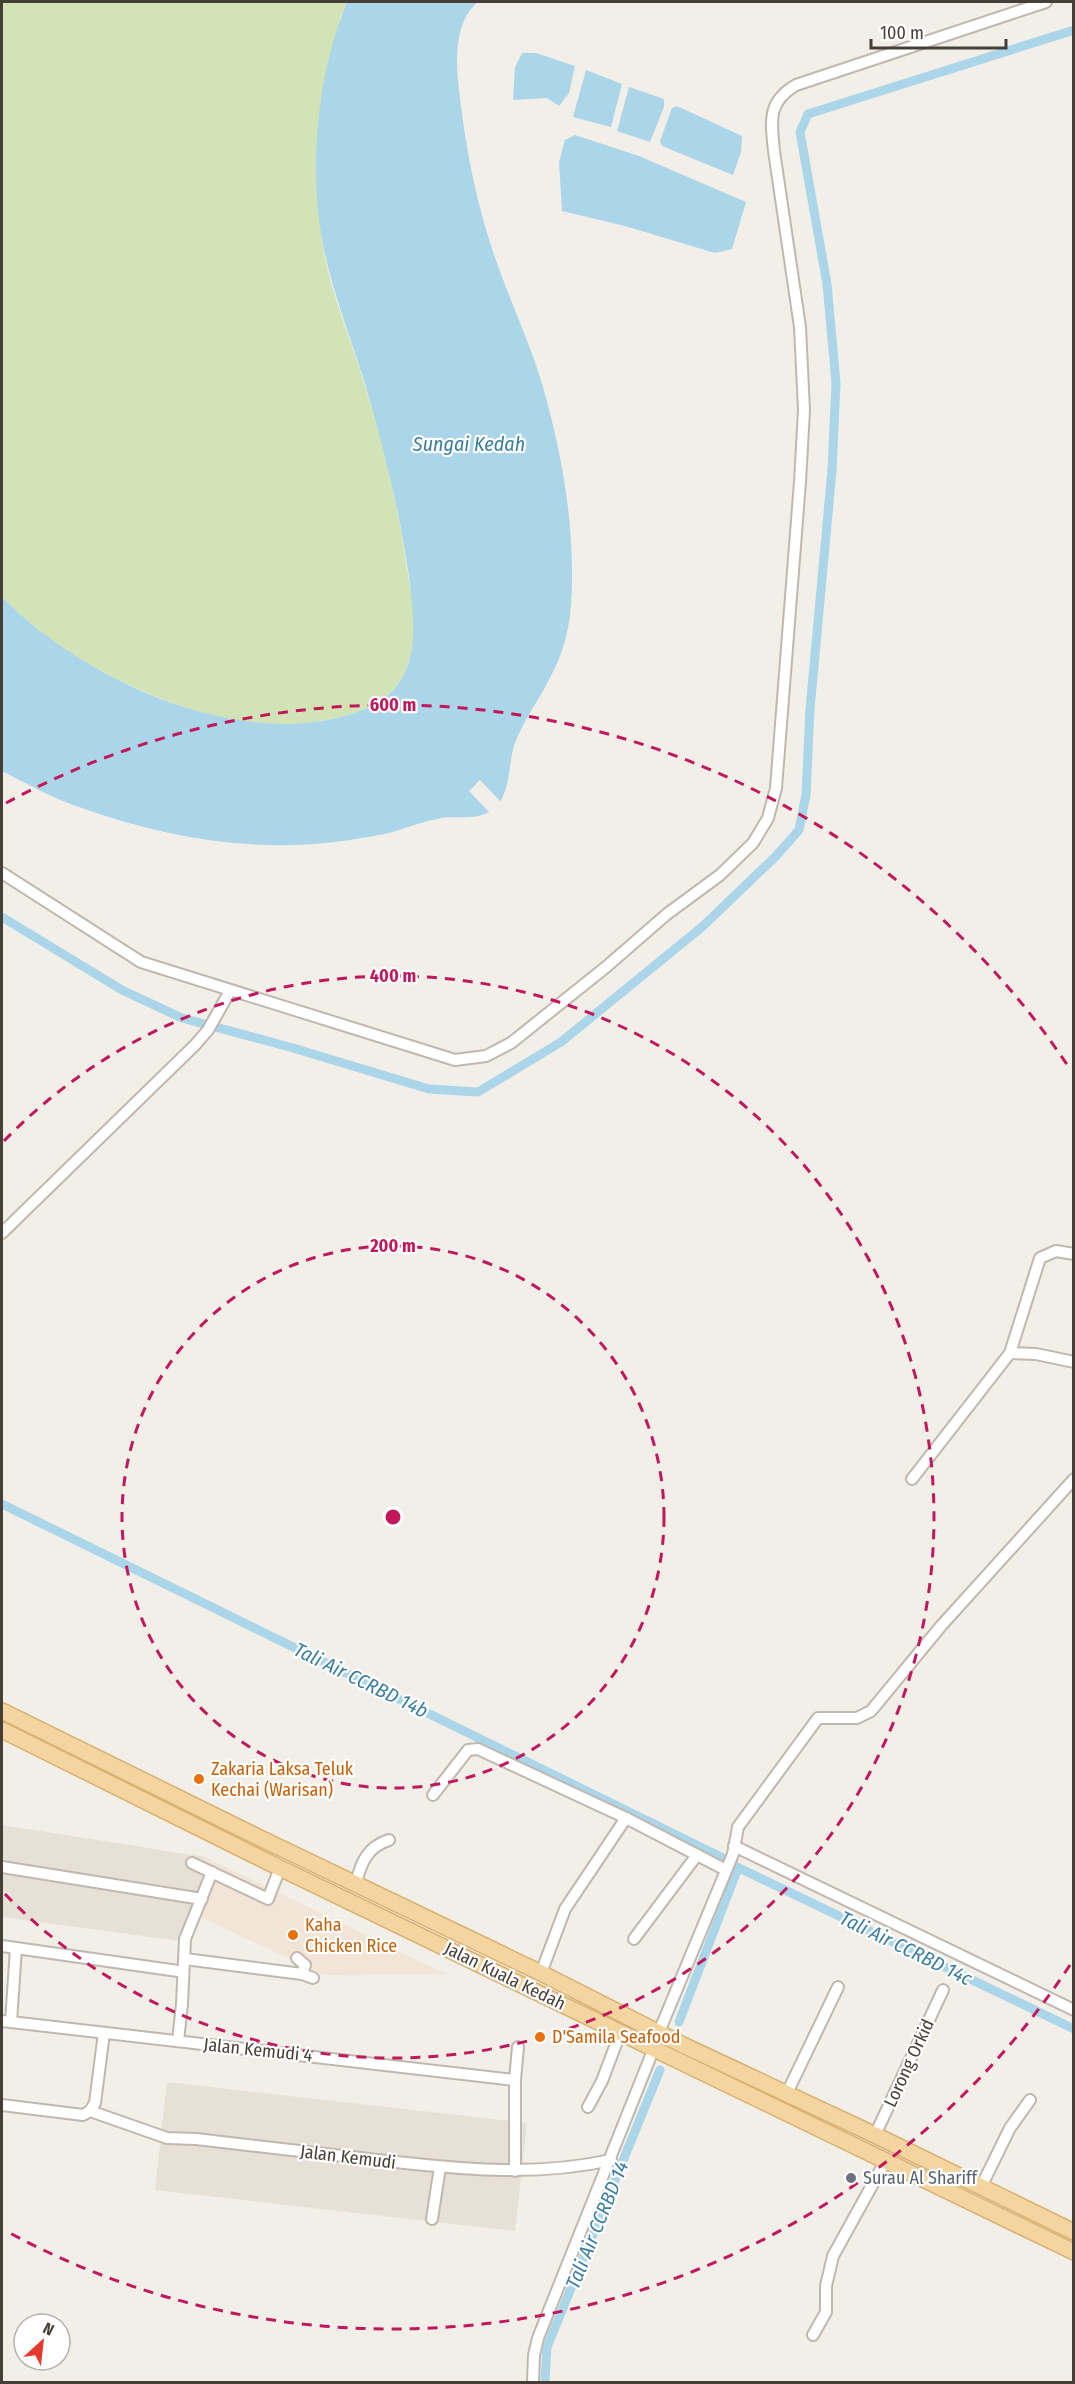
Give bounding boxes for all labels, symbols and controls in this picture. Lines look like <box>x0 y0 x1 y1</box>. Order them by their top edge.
scale bar <box>871 12 1006 50</box>
text: 100 m <box>880 22 924 44</box>
water label: Sungai Kedah <box>412 432 525 456</box>
text: 600 m <box>370 694 416 716</box>
text: 400 m <box>370 965 416 987</box>
text: 200 m <box>369 1235 416 1257</box>
centre of rings <box>383 1507 403 1527</box>
water label: Tali Air CCRBD 14b <box>290 1637 432 1723</box>
place label: Zakaria Laksa Teluk Kechai (Warisan) <box>211 1758 354 1801</box>
marker: Zakaria Laksa Teluk Kechai (Warisan) <box>192 1772 206 1786</box>
water label: Tali Air CCRBD 14c <box>836 1906 977 1991</box>
place label: Kaha Chicken Rice <box>305 1914 397 1957</box>
marker: Kaha Chicken Rice <box>286 1928 300 1942</box>
street label: Jalan Kuala Kedah <box>441 1937 569 2015</box>
street label: Lorong Orkid <box>879 2015 939 2111</box>
place label: D'Samila Seafood <box>552 2026 680 2048</box>
marker: D'Samila Seafood <box>533 2030 547 2044</box>
street label: Jalan Kemudi 4 <box>203 2033 314 2067</box>
street label: Jalan Kemudi <box>299 2140 397 2174</box>
water label: Tali Air CCRBD 14 <box>560 2158 634 2292</box>
place label: Surau Al Shariff <box>863 2167 979 2189</box>
marker: Surau Al Shariff <box>844 2171 858 2185</box>
north arrow <box>12 2312 72 2372</box>
text: N <box>40 2318 57 2340</box>

